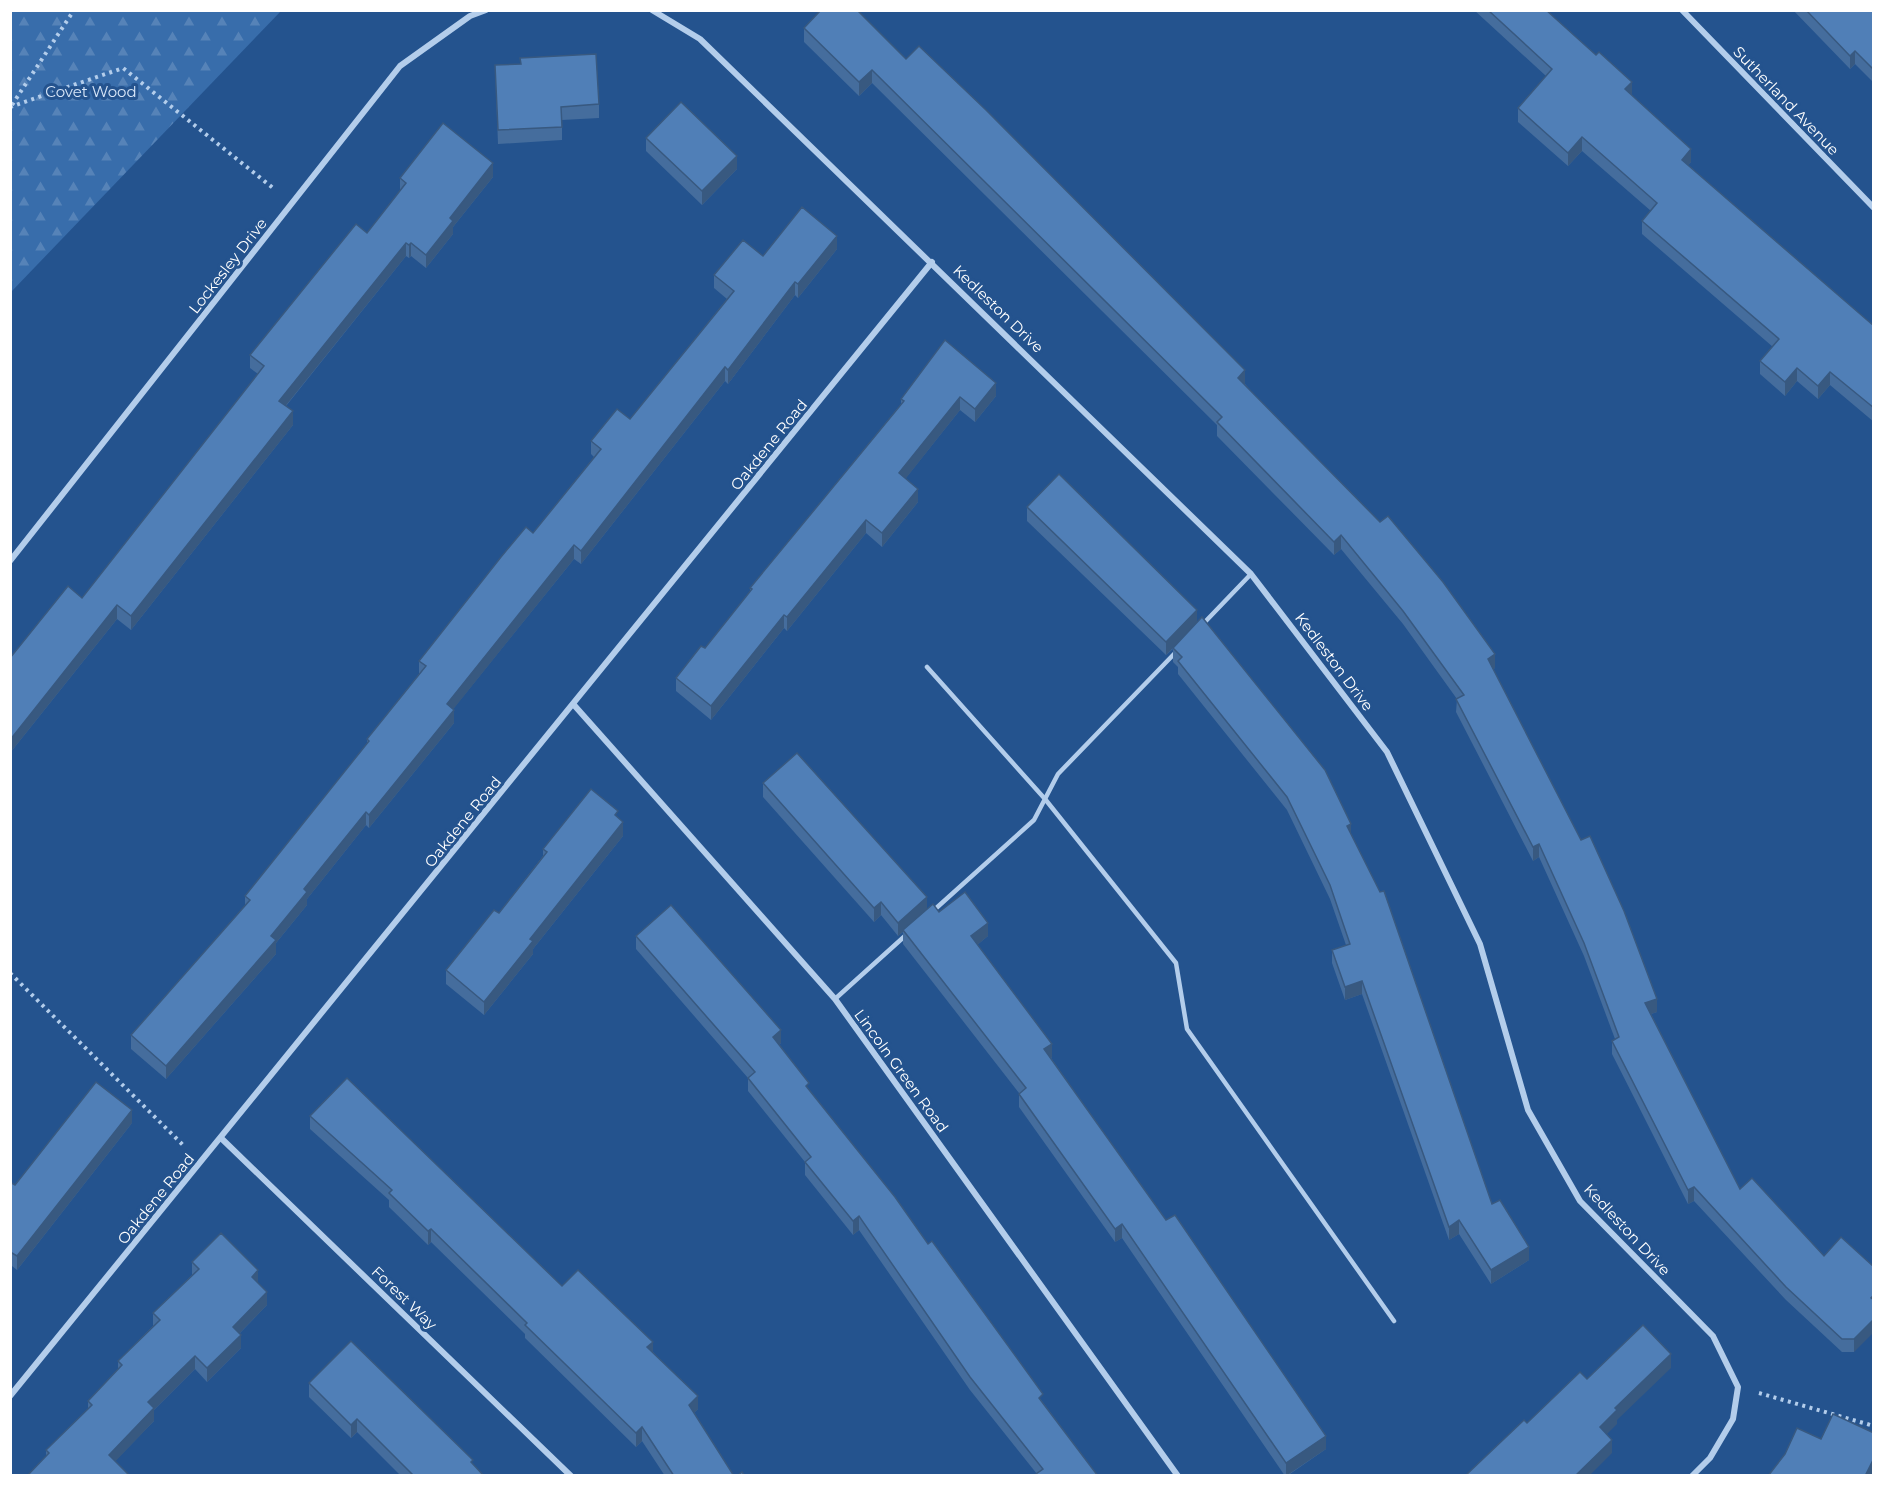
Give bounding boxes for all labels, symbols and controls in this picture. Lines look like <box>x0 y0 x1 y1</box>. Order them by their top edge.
street label: Sutherland Avenue <box>1729 42 1843 159</box>
park label: Covet Wood <box>45 82 137 101</box>
street label: Lockesley Drive <box>184 214 271 317</box>
street label: Kedleston Drive <box>949 261 1048 357</box>
street label: Oakdene Road <box>726 395 811 494</box>
street label: Kedleston Drive <box>1291 609 1378 715</box>
street label: Oakdene Road <box>420 772 505 871</box>
street label: Lincoln Green Road <box>850 1005 952 1136</box>
street label: Oakdene Road <box>113 1149 198 1248</box>
street label: Kedleston Drive <box>1580 1180 1675 1279</box>
street label: Forest Way <box>368 1262 442 1334</box>

